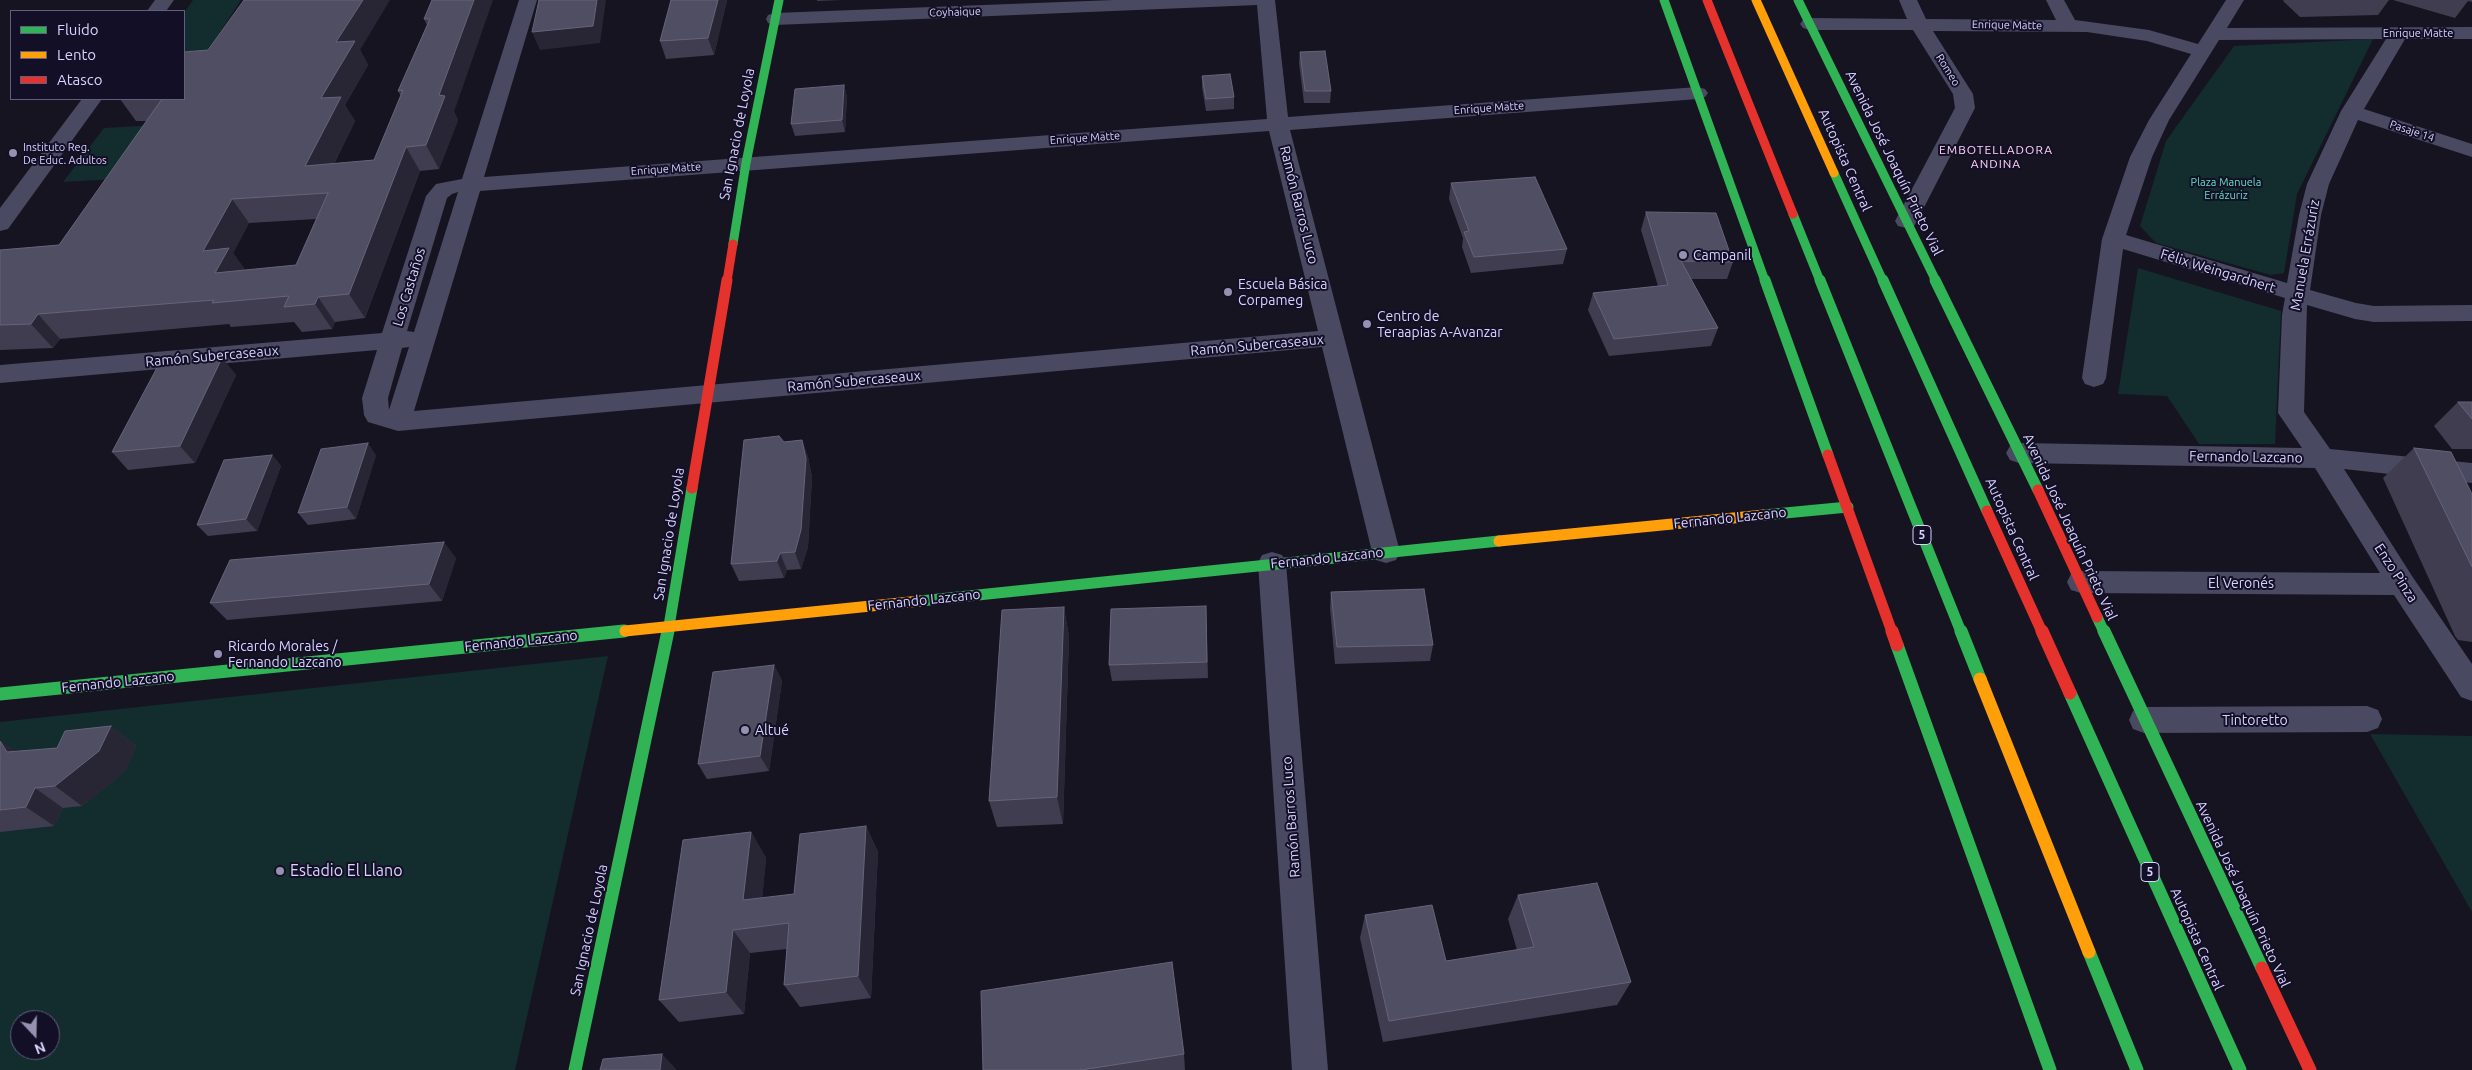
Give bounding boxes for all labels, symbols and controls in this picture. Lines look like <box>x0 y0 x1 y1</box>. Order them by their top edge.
street label: Coyhaique <box>929 4 981 20</box>
legend <box>10 10 185 100</box>
street label: Enrique Matte <box>1972 18 2042 32</box>
text: Fluido <box>57 21 99 38</box>
street label: Enrique Matte <box>2383 26 2453 40</box>
text: Lento <box>57 46 96 63</box>
street label: Romeo <box>1933 52 1963 88</box>
street label: San Ignacio de Loyola <box>716 67 758 201</box>
street label: Avenida José Joaquín Prieto Vial <box>1842 68 1946 258</box>
text: Atasco <box>57 71 103 88</box>
street label: Enrique Matte <box>1453 99 1525 117</box>
street label: Autopista Central <box>1815 106 1875 214</box>
street label: Pasaje 14 <box>2388 118 2436 144</box>
street label: Enrique Matte <box>1049 129 1121 147</box>
place label: Instituto Reg. De Educ. Adultos <box>23 140 107 166</box>
district label: EMBOTELLADORA ANDINA <box>1937 143 2055 171</box>
street label: Ramón Barros Luco <box>1276 144 1322 266</box>
marker: Instituto Reg. De Educ. Adultos <box>7 147 19 159</box>
street label: Enrique Matte <box>630 160 702 178</box>
park label: Plaza Manuela Errázuriz <box>2191 175 2261 201</box>
street label: Manuela Errázuriz <box>2287 198 2323 312</box>
street label: Félix Weingardnert <box>2158 245 2278 297</box>
street label: Los Castaños <box>389 246 429 328</box>
place label: Campanil <box>1693 247 1751 263</box>
marker: Campanil <box>1677 249 1689 261</box>
place label: Escuela Básica Corpameg <box>1238 276 1327 308</box>
marker: Escuela Básica Corpameg <box>1222 286 1234 298</box>
place label: Centro de Teraapias A-Avanzar <box>1377 308 1503 341</box>
marker: Centro de Teraapias A-Avanzar <box>1361 318 1373 330</box>
street label: Ramón Subercaseaux <box>1190 331 1324 359</box>
street label: Ramón Subercaseaux <box>145 342 279 370</box>
street label: Ramón Subercaseaux <box>787 367 921 395</box>
street label: Avenida José Joaquín Prieto Vial <box>2019 431 2121 623</box>
street label: Fernando Lazcano <box>2189 448 2303 466</box>
street label: San Ignacio de Loyola <box>650 466 688 602</box>
street label: Autopista Central <box>1982 475 2042 583</box>
street label: Fernando Lazcano <box>1673 504 1787 532</box>
road number: 5 <box>1913 526 1931 544</box>
street label: Enzo Pinza <box>2371 540 2421 606</box>
street label: Fernando Lazcano <box>1270 544 1384 572</box>
street label: El Veronés <box>2208 575 2274 591</box>
street label: Fernando Lazcano <box>867 586 981 614</box>
street label: Fernando Lazcano <box>464 627 578 655</box>
place label: Ricardo Morales / Fernando Lazcano <box>228 638 342 670</box>
marker: Ricardo Morales / Fernando Lazcano <box>212 648 224 660</box>
street label: Fernando Lazcano <box>61 668 175 696</box>
street label: Tintoretto <box>2222 712 2288 728</box>
place label: Altué <box>755 722 789 738</box>
marker: Altué <box>739 724 751 736</box>
street label: Ramón Barros Luco <box>1278 756 1304 878</box>
street label: Avenida José Joaquín Prieto Vial <box>2192 798 2294 990</box>
place label: Estadio El Llano <box>290 861 403 881</box>
road number: 5 <box>2141 862 2159 882</box>
street label: San Ignacio de Loyola <box>567 863 611 997</box>
marker: Estadio El Llano <box>274 865 286 877</box>
street label: Autopista Central <box>2167 885 2227 993</box>
north arrow <box>10 1010 60 1060</box>
text: N <box>32 1039 48 1057</box>

